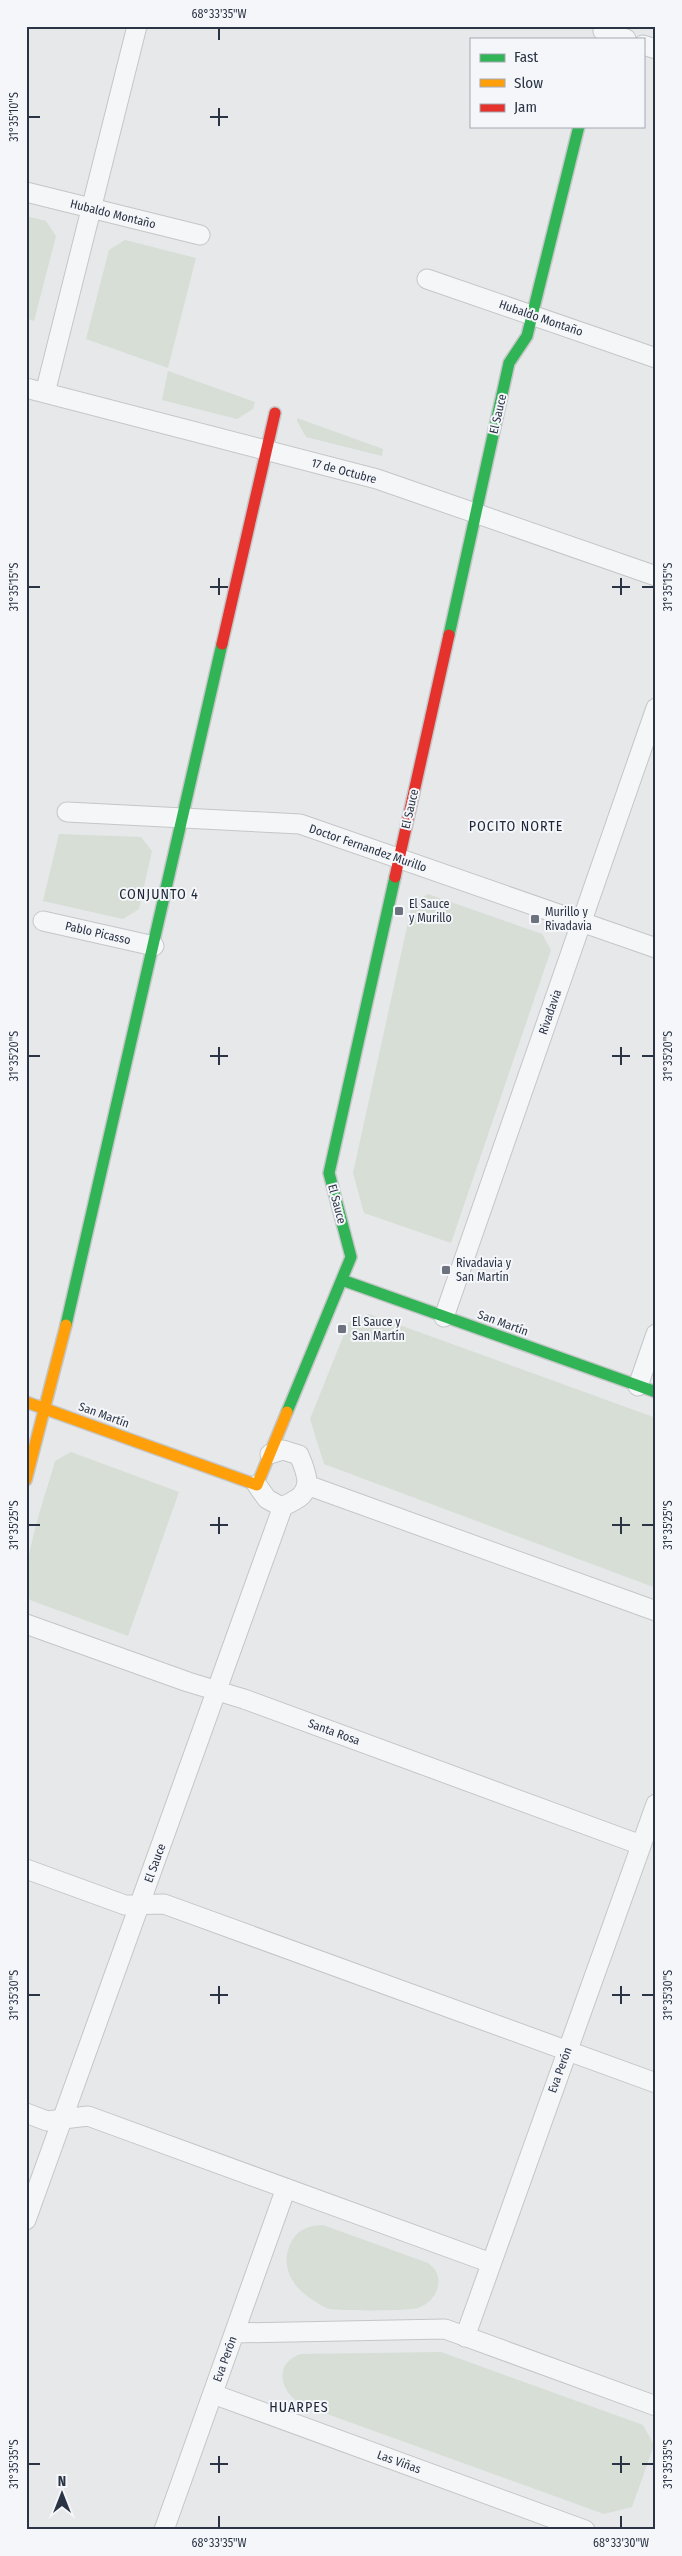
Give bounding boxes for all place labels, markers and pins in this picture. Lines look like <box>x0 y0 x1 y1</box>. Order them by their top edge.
place label: El Sauce y Murillo <box>409 897 452 925</box>
marker: El Sauce y Murillo <box>393 905 405 917</box>
place label: Murillo y Rivadavia <box>545 905 592 933</box>
marker: Murillo y Rivadavia <box>529 913 541 925</box>
place label: Rivadavia y San Martín <box>456 1256 512 1284</box>
marker: Rivadavia y San Martín <box>440 1264 452 1276</box>
place label: El Sauce y San Martín <box>352 1315 405 1343</box>
marker: El Sauce y San Martín <box>336 1323 348 1335</box>

